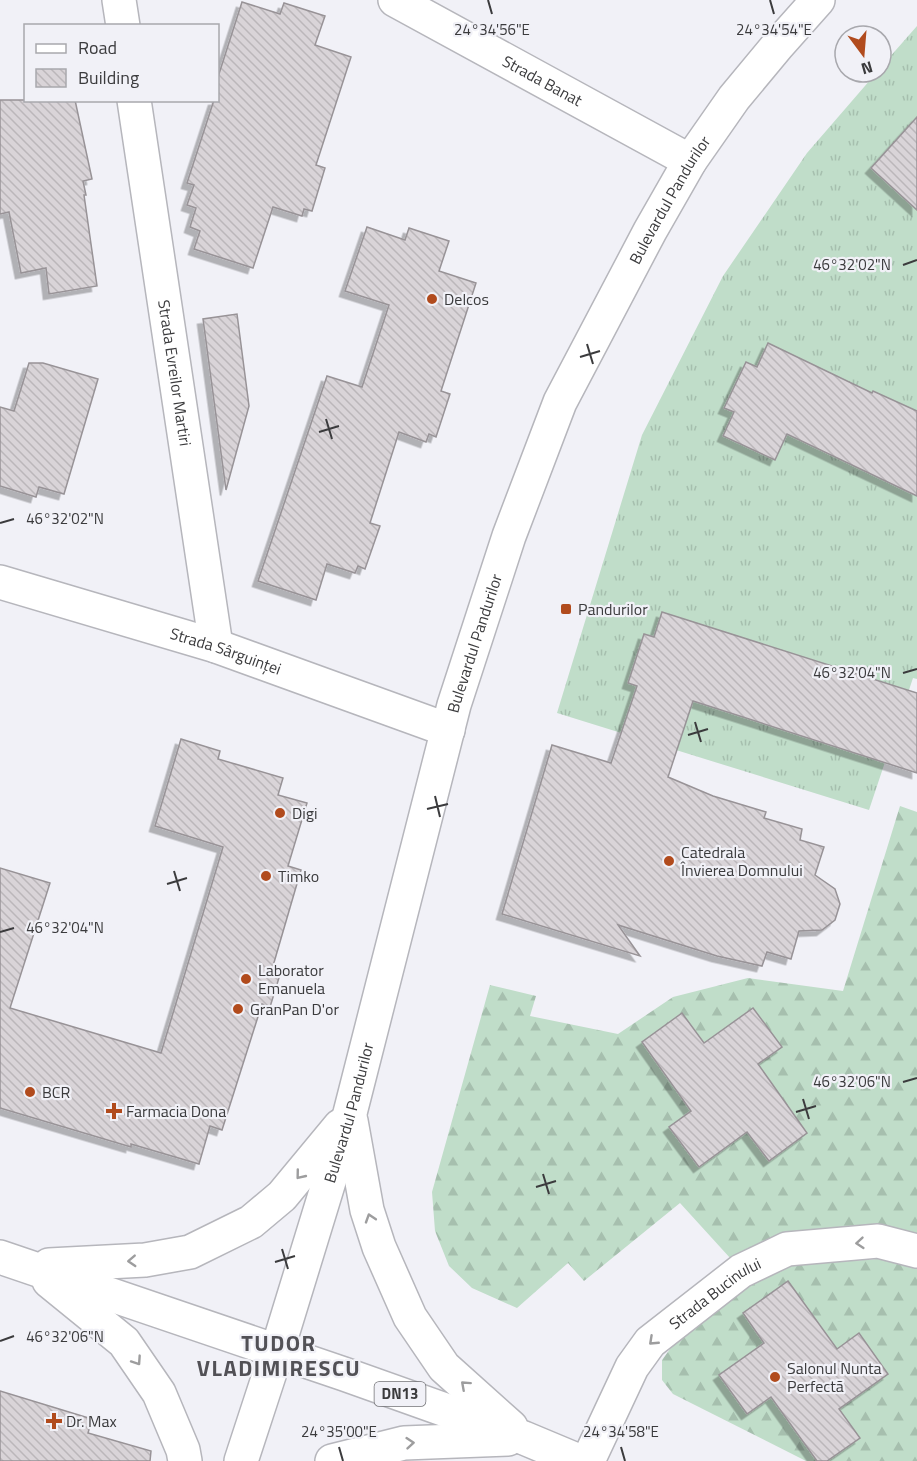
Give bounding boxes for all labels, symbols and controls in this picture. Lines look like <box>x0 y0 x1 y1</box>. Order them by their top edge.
text: 24°34'56"E <box>454 18 530 41</box>
text: 24°34'54"E <box>736 18 812 41</box>
legend <box>24 24 219 102</box>
north arrow <box>833 24 893 84</box>
text: Road <box>78 34 117 61</box>
street label: Strada Banat <box>498 49 587 112</box>
text: N <box>858 55 876 81</box>
text: Building <box>78 64 139 91</box>
street label: Bulevardul Pandurilor <box>623 130 716 268</box>
text: 46°32'02"N <box>813 253 891 276</box>
place label: Delcos <box>444 287 489 311</box>
marker: Delcos <box>425 292 439 306</box>
street label: Strada Evreilor Martiri <box>152 298 198 448</box>
text: 46°32'02"N <box>26 507 104 530</box>
street label: Bulevardul Pandurilor <box>441 570 508 715</box>
place label: Pandurilor <box>578 597 648 621</box>
marker: Pandurilor <box>559 602 573 616</box>
street label: Strada Sârguinței <box>167 621 285 681</box>
text: 46°32'04"N <box>813 661 891 684</box>
place label: Digi <box>292 801 318 825</box>
marker: Digi <box>273 806 287 820</box>
place label: Catedrala Învierea Domnului <box>680 840 803 882</box>
marker: Catedrala Învierea Domnului <box>662 854 676 868</box>
place label: Timko <box>278 864 319 888</box>
marker: Timko <box>259 869 273 883</box>
text: 46°32'04"N <box>26 916 104 939</box>
place label: Laborator Emanuela <box>258 958 325 1000</box>
marker: Laborator Emanuela <box>239 972 253 986</box>
place label: GranPan D'or <box>250 997 339 1021</box>
marker: GranPan D'or <box>231 1002 245 1016</box>
street label: Bulevardul Pandurilor <box>317 1039 380 1186</box>
text: 46°32'06"N <box>813 1070 891 1093</box>
place label: BCR <box>42 1080 71 1104</box>
marker: BCR <box>23 1085 37 1099</box>
place label: Farmacia Dona <box>126 1099 226 1123</box>
marker: Farmacia Dona <box>107 1104 121 1118</box>
one-way arrow <box>296 1168 307 1179</box>
one-way arrow <box>365 1213 377 1224</box>
one-way arrow <box>855 1236 864 1249</box>
street label: Strada Bucinului <box>664 1251 765 1335</box>
one-way arrow <box>128 1254 137 1267</box>
text: 46°32'06"N <box>26 1325 104 1348</box>
district label: TUDOR VLADIMIRESCU <box>197 1326 361 1385</box>
one-way arrow <box>649 1334 660 1345</box>
one-way arrow <box>130 1354 141 1365</box>
place label: Salonul Nunta Perfectă <box>787 1356 882 1398</box>
marker: Salonul Nunta Perfectă <box>768 1370 782 1384</box>
one-way arrow <box>461 1381 471 1392</box>
road number: DN13 <box>374 1382 426 1406</box>
place label: Dr. Max <box>66 1409 117 1433</box>
marker: Dr. Max <box>47 1414 61 1428</box>
text: 24°35'00"E <box>301 1420 377 1443</box>
text: 24°34'58"E <box>583 1420 659 1443</box>
one-way arrow <box>405 1437 414 1450</box>

